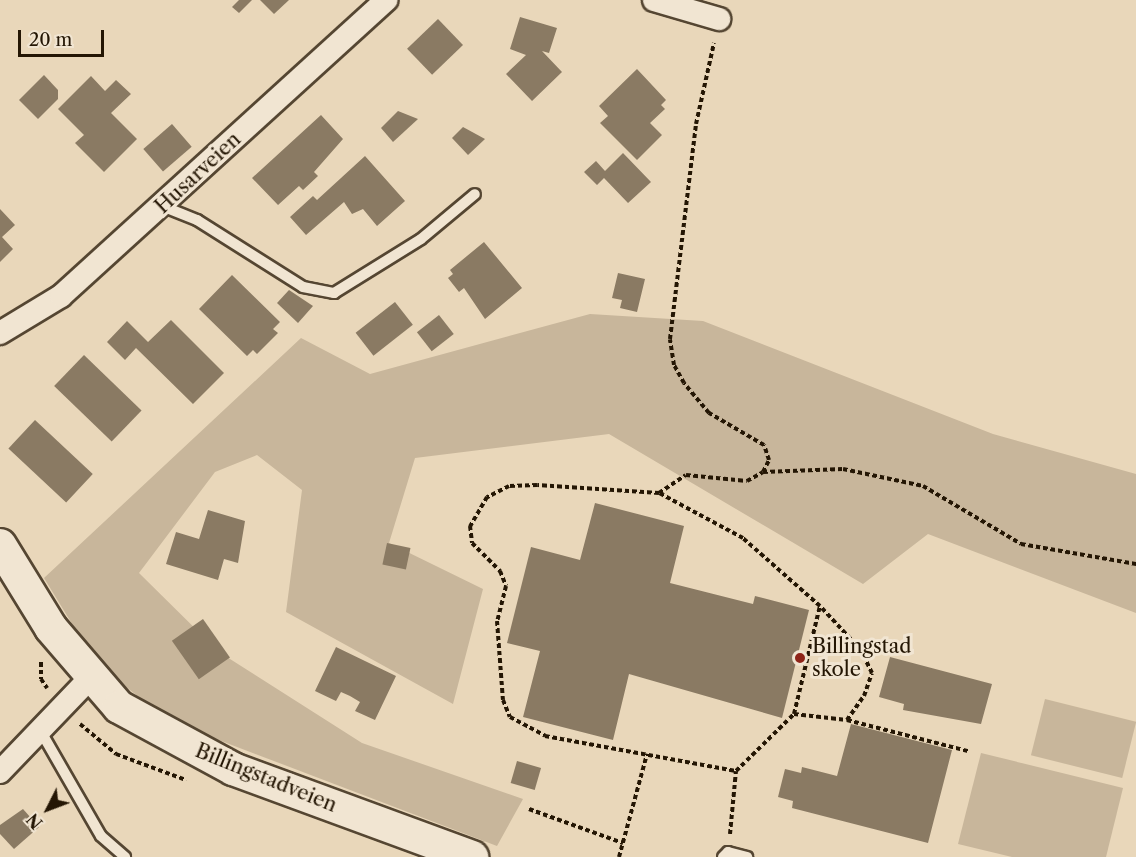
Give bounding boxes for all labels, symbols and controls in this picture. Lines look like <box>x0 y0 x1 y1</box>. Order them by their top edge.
scale bar <box>21 18 106 56</box>
text: 20 m <box>29 29 72 51</box>
street label: Husarveien <box>150 127 246 219</box>
place label: Billingstad skole <box>812 634 911 681</box>
marker: Billingstad skole <box>793 651 807 665</box>
street label: Billingstadveien <box>192 739 340 817</box>
north arrow <box>18 779 78 839</box>
text: N <box>23 809 47 833</box>

